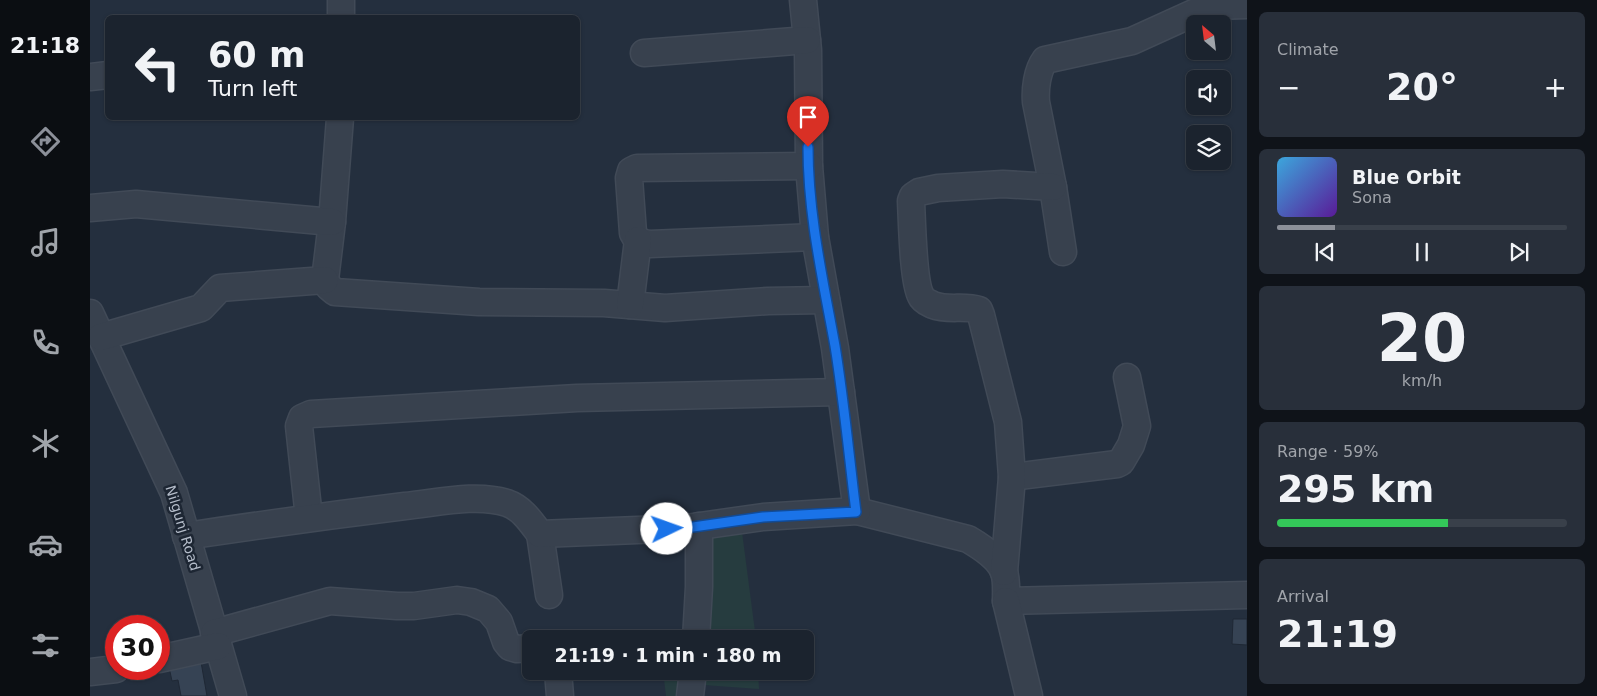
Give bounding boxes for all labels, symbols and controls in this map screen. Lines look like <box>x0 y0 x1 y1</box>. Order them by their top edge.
north arrow <box>1186 15 1231 60</box>
map controls <box>1186 15 1231 170</box>
text: 21:18 <box>10 33 80 58</box>
icon: left <box>125 35 190 100</box>
text: 60 m <box>208 35 305 75</box>
text: Climate <box>1277 40 1339 59</box>
text: 20° <box>1386 65 1458 109</box>
button: sound <box>1186 70 1231 115</box>
text: − <box>1277 71 1300 104</box>
text: + <box>1544 71 1567 104</box>
text: Turn left <box>208 76 297 101</box>
pin <box>787 96 829 147</box>
icon: arrive <box>794 103 822 131</box>
icon: directions <box>28 124 63 159</box>
button: layers <box>1186 125 1231 170</box>
text: Blue Orbit <box>1352 166 1461 188</box>
text: Sona <box>1352 188 1392 207</box>
icon: music <box>28 225 63 260</box>
icon: previous <box>1311 238 1339 266</box>
icon: pause <box>1408 238 1436 266</box>
icon: next <box>1505 238 1533 266</box>
text: 20 <box>1377 301 1467 376</box>
icon: phone <box>28 325 63 360</box>
text: km/h <box>1402 371 1442 390</box>
icon: climate <box>28 426 63 461</box>
text: Range · 59% <box>1277 442 1379 461</box>
text: 295 km <box>1277 467 1434 511</box>
street label: Nilgunj Road <box>162 483 204 573</box>
position arrow <box>640 502 692 554</box>
icon: car <box>28 527 63 562</box>
text: Arrival <box>1277 587 1329 606</box>
text: 21:19 <box>1277 612 1398 656</box>
speed limit sign: 30 <box>105 615 170 680</box>
icon: filters <box>28 628 63 663</box>
text: 21:19 · 1 min · 180 m <box>554 644 782 666</box>

